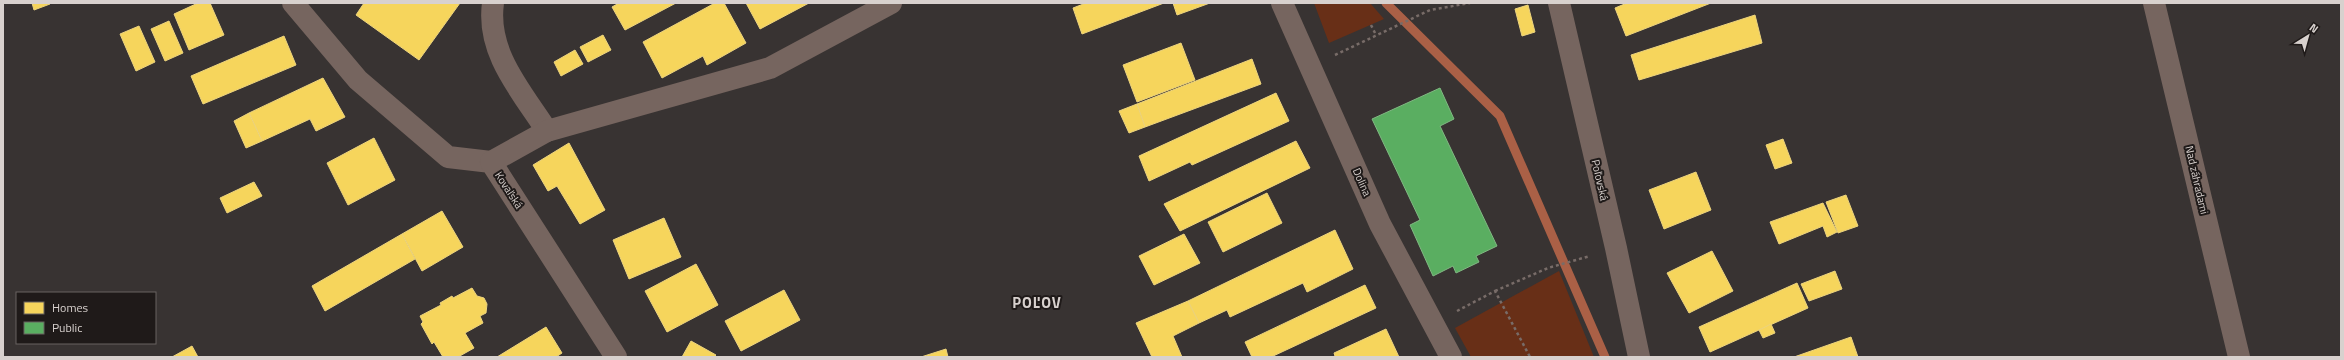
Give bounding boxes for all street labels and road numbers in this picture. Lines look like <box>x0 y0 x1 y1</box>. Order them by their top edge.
street label: Nad záhradami <box>2181 144 2213 216</box>
street label: Poľovská <box>1587 158 1613 203</box>
street label: Dolina <box>1349 165 1375 199</box>
street label: Kovaľská <box>491 168 527 212</box>

